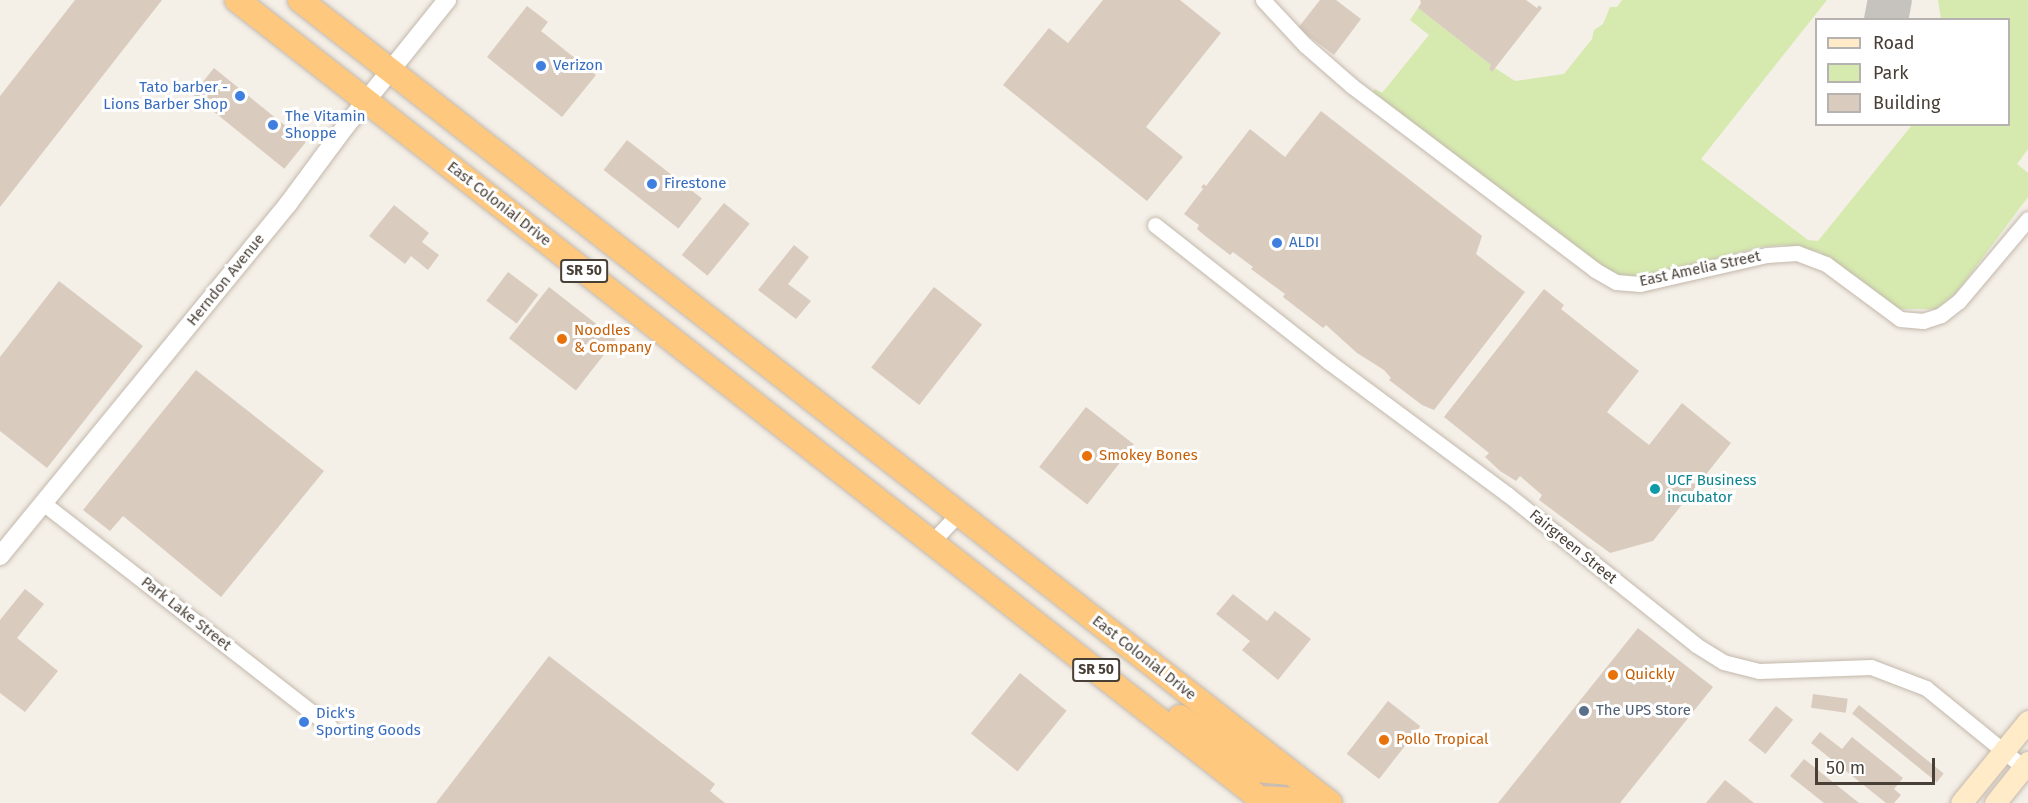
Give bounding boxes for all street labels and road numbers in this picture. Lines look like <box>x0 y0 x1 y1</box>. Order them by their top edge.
street label: East Colonial Drive <box>444 158 554 250</box>
street label: Herndon Avenue <box>183 230 269 330</box>
street label: East Amelia Street <box>1638 247 1762 291</box>
road number: SR 50 <box>560 260 608 282</box>
street label: Fairgreen Street <box>1526 506 1620 588</box>
street label: Park Lake Street <box>137 573 235 655</box>
street label: East Colonial Drive <box>1089 612 1199 704</box>
road number: SR 50 <box>1072 659 1120 681</box>

